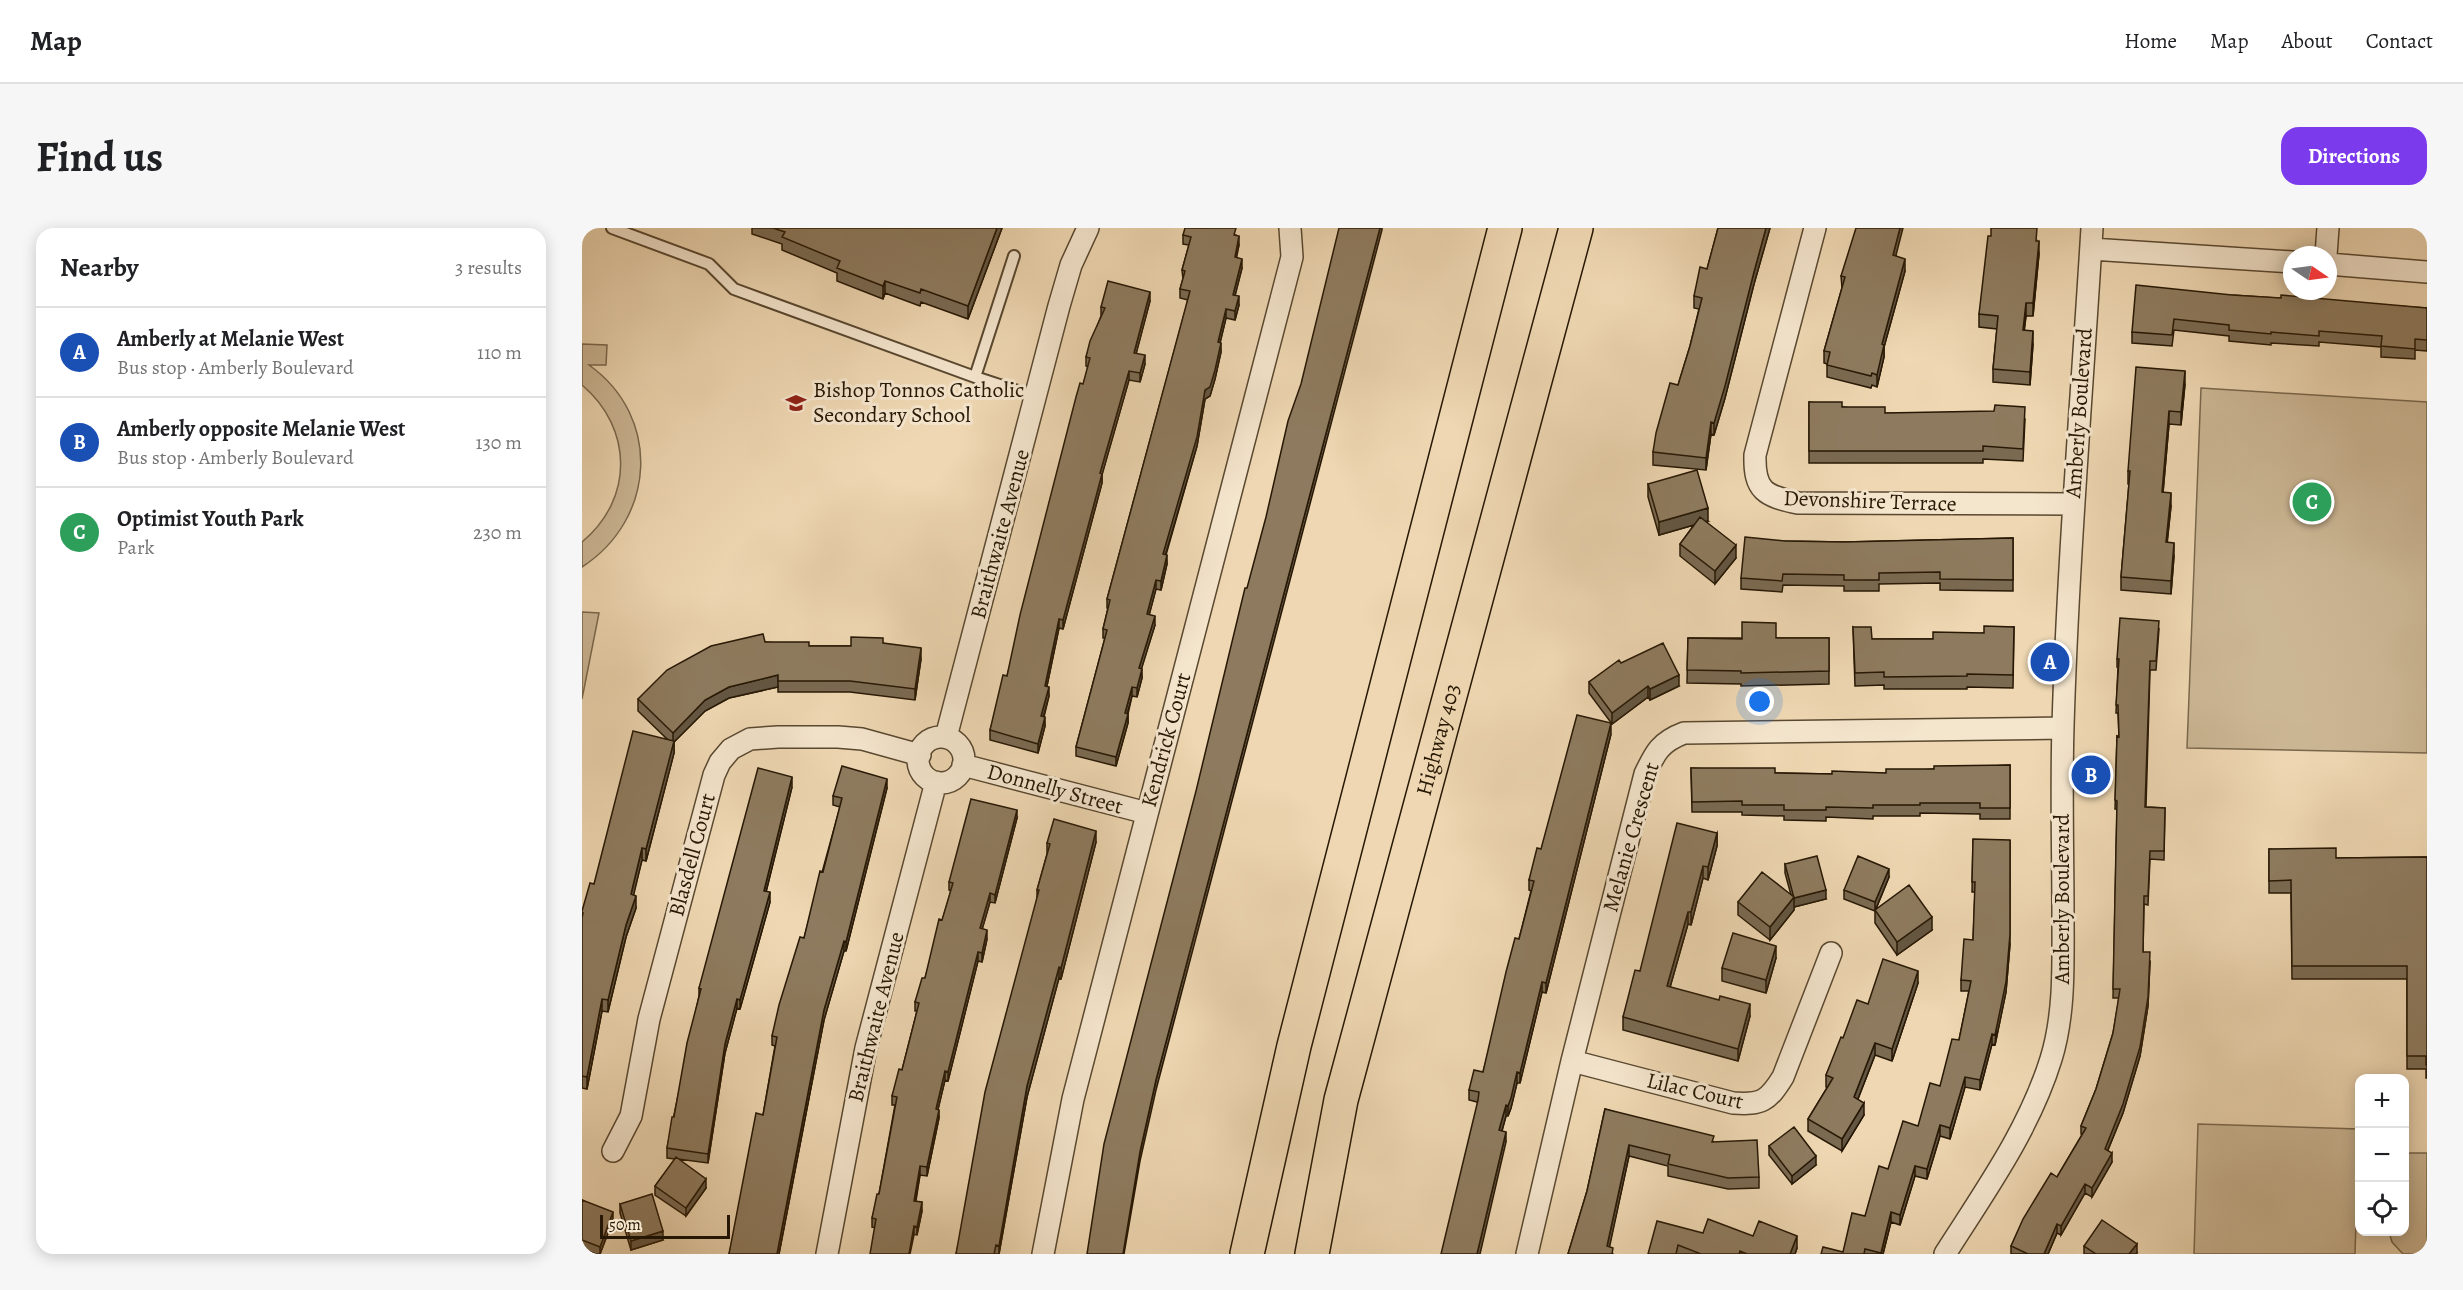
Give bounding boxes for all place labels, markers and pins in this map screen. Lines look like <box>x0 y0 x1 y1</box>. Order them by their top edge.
place label: Bishop Tonnos Catholic Secondary School <box>813 375 1024 430</box>
school or university icon: Bishop Tonnos Catholic Secondary School <box>784 391 808 415</box>
pin: C <box>2292 480 2332 524</box>
pin: A <box>2030 640 2070 684</box>
pin: B <box>2072 752 2110 798</box>

